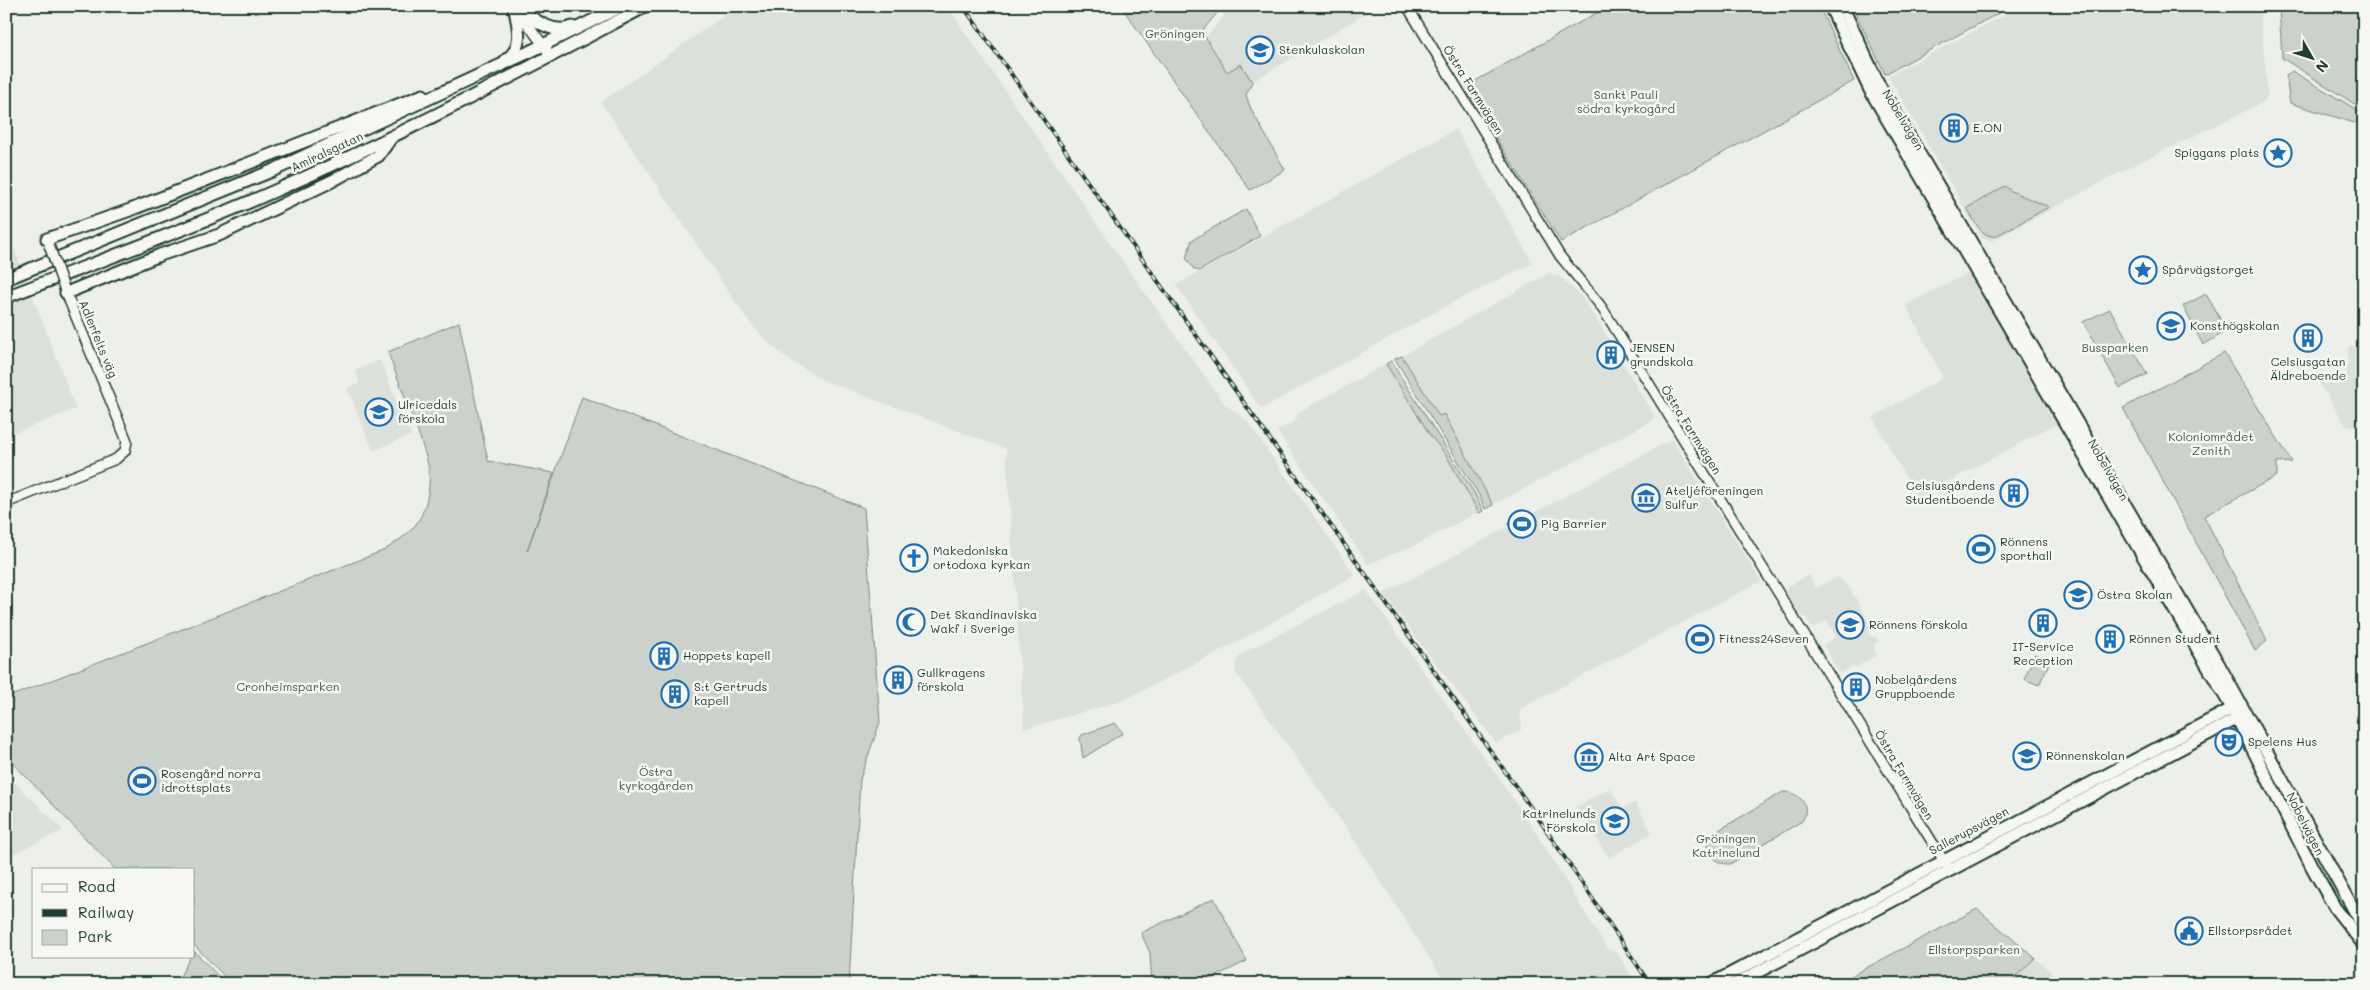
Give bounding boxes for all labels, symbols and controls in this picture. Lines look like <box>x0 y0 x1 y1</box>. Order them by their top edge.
park label: Gröningen <box>1145 25 1205 41</box>
north arrow <box>2288 32 2338 82</box>
school or university icon: Stenkulaskolan <box>1245 35 1275 65</box>
place label: Stenkulaskolan <box>1279 41 1365 57</box>
street label: Östra Farmvägen <box>1440 42 1508 137</box>
text: N <box>2312 56 2333 77</box>
park label: Sankt Pauli södra kyrkogård <box>1577 86 1675 116</box>
street label: Nobelvägen <box>1879 86 1928 153</box>
building icon: E.ON <box>1939 113 1969 143</box>
place label: E.ON <box>1973 119 2002 135</box>
street label: Amiralsgatan <box>288 127 365 175</box>
place icon: Spiggans plats <box>2263 138 2293 168</box>
place label: Spiggans plats <box>2174 144 2259 160</box>
place icon: Spårvägstorget <box>2128 255 2158 285</box>
place label: Spårvägstorget <box>2162 261 2254 277</box>
street label: Adlerfelts väg <box>76 297 122 380</box>
school or university icon: Konsthögskolan <box>2156 311 2186 341</box>
place label: Konsthögskolan <box>2190 317 2279 333</box>
building icon: Celsiusgatan Äldreboende <box>2293 323 2323 353</box>
place label: JENSEN grundskola <box>1630 339 1694 369</box>
park label: Bussparken <box>2081 339 2149 355</box>
building icon: JENSEN grundskola <box>1596 340 1626 370</box>
place label: Celsiusgatan Äldreboende <box>2270 353 2346 383</box>
street label: Östra Farmvägen <box>1658 382 1726 477</box>
place label: Ulricedals förskola <box>398 396 457 426</box>
school or university icon: Ulricedals förskola <box>364 397 394 427</box>
park label: Koloniområdet Zenith <box>2168 428 2254 458</box>
street label: Nobelvägen <box>2085 436 2133 503</box>
place label: Celsiusgårdens Studentboende <box>1906 477 1995 507</box>
building icon: Celsiusgårdens Studentboende <box>1999 478 2029 508</box>
place label: Ateljéföreningen Sulfur <box>1665 482 1763 512</box>
museum icon: Ateljéföreningen Sulfur <box>1631 483 1661 513</box>
sports icon: Pig Barrier <box>1507 509 1537 539</box>
place label: Pig Barrier <box>1541 515 1607 531</box>
place label: Rönnens sporthall <box>2000 533 2052 563</box>
sports icon: Rönnens sporthall <box>1966 534 1996 564</box>
place label: Makedoniska ortodoxa kyrkan <box>933 542 1030 572</box>
church icon: Makedoniska ortodoxa kyrkan <box>899 543 929 573</box>
school or university icon: Östra Skolan <box>2063 580 2093 610</box>
place label: Östra Skolan <box>2097 586 2172 602</box>
place label: Det Skandinaviska Wakf i Sverige <box>930 606 1037 636</box>
mosque icon: Det Skandinaviska Wakf i Sverige <box>896 607 926 637</box>
building icon: IT-Service Reception <box>2028 608 2058 638</box>
school or university icon: Rönnens förskola <box>1835 610 1865 640</box>
place label: Rönnens förskola <box>1869 616 1968 632</box>
sports icon: Fitness24Seven <box>1685 624 1715 654</box>
building icon: Rönnen Student <box>2095 624 2125 654</box>
place label: Fitness24Seven <box>1719 630 1809 646</box>
place label: Rönnen Student <box>2129 630 2221 646</box>
place label: IT-Service Reception <box>2012 638 2074 668</box>
building icon: Hoppets kapell <box>649 641 679 671</box>
place label: Hoppets kapell <box>683 647 771 663</box>
place label: Gullkragens förskola <box>917 664 985 694</box>
building icon: Gullkragens förskola <box>883 665 913 695</box>
place label: Nobelgårdens Gruppboende <box>1875 671 1957 701</box>
building icon: Nobelgårdens Gruppboende <box>1841 672 1871 702</box>
park label: Cronheimsparken <box>237 678 339 694</box>
place label: S:t Gertruds kapell <box>694 678 767 708</box>
building icon: S:t Gertruds kapell <box>660 679 690 709</box>
street label: Östra Farmvägen <box>1872 727 1938 822</box>
theatre icon: Spelens Hus <box>2214 727 2244 757</box>
place label: Spelens Hus <box>2248 733 2317 749</box>
school or university icon: Rönnenskolan <box>2012 741 2042 771</box>
museum icon: Alta Art Space <box>1574 742 1604 772</box>
place label: Rönnenskolan <box>2046 747 2125 763</box>
place label: Alta Art Space <box>1608 748 1695 764</box>
park label: Östra kyrkogården <box>619 763 693 793</box>
place label: Rosengård norra idrottsplats <box>161 765 261 795</box>
sports icon: Rosengård norra idrottsplats <box>127 766 157 796</box>
street label: Nobelvägen <box>2283 789 2329 858</box>
street label: Sallerupsvägen <box>1926 802 2011 858</box>
place label: Katrinelunds Förskola <box>1523 805 1596 835</box>
school or university icon: Katrinelunds Förskola <box>1600 806 1630 836</box>
park label: Gröningen Katrinelund <box>1692 830 1760 860</box>
legend <box>32 868 195 958</box>
text: Road <box>78 876 115 896</box>
text: Railway <box>78 902 134 922</box>
public building icon: Ellstorpsrådet <box>2174 916 2204 946</box>
place label: Ellstorpsrådet <box>2208 922 2292 938</box>
text: Park <box>78 926 112 946</box>
park label: Ellstorpsparken <box>1928 941 2020 957</box>

